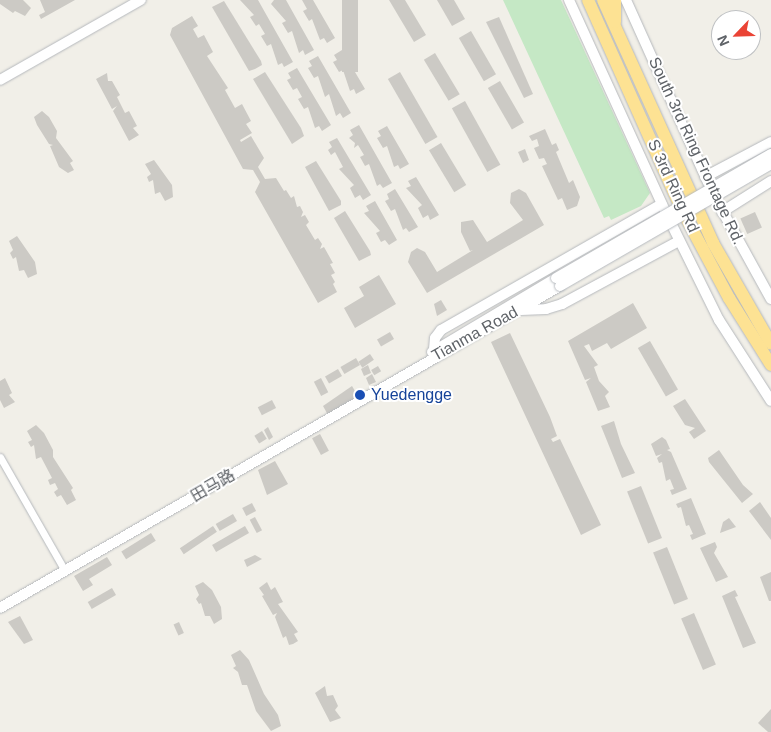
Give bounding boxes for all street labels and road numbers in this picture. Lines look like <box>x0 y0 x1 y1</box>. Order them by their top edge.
street label: South 3rd Ring Frontage Rd. <box>644 54 748 248</box>
street label: S 3rd Ring Rd <box>643 136 703 236</box>
street label: Tianma Road <box>429 302 521 366</box>
street label: 田马路 <box>187 466 239 506</box>

